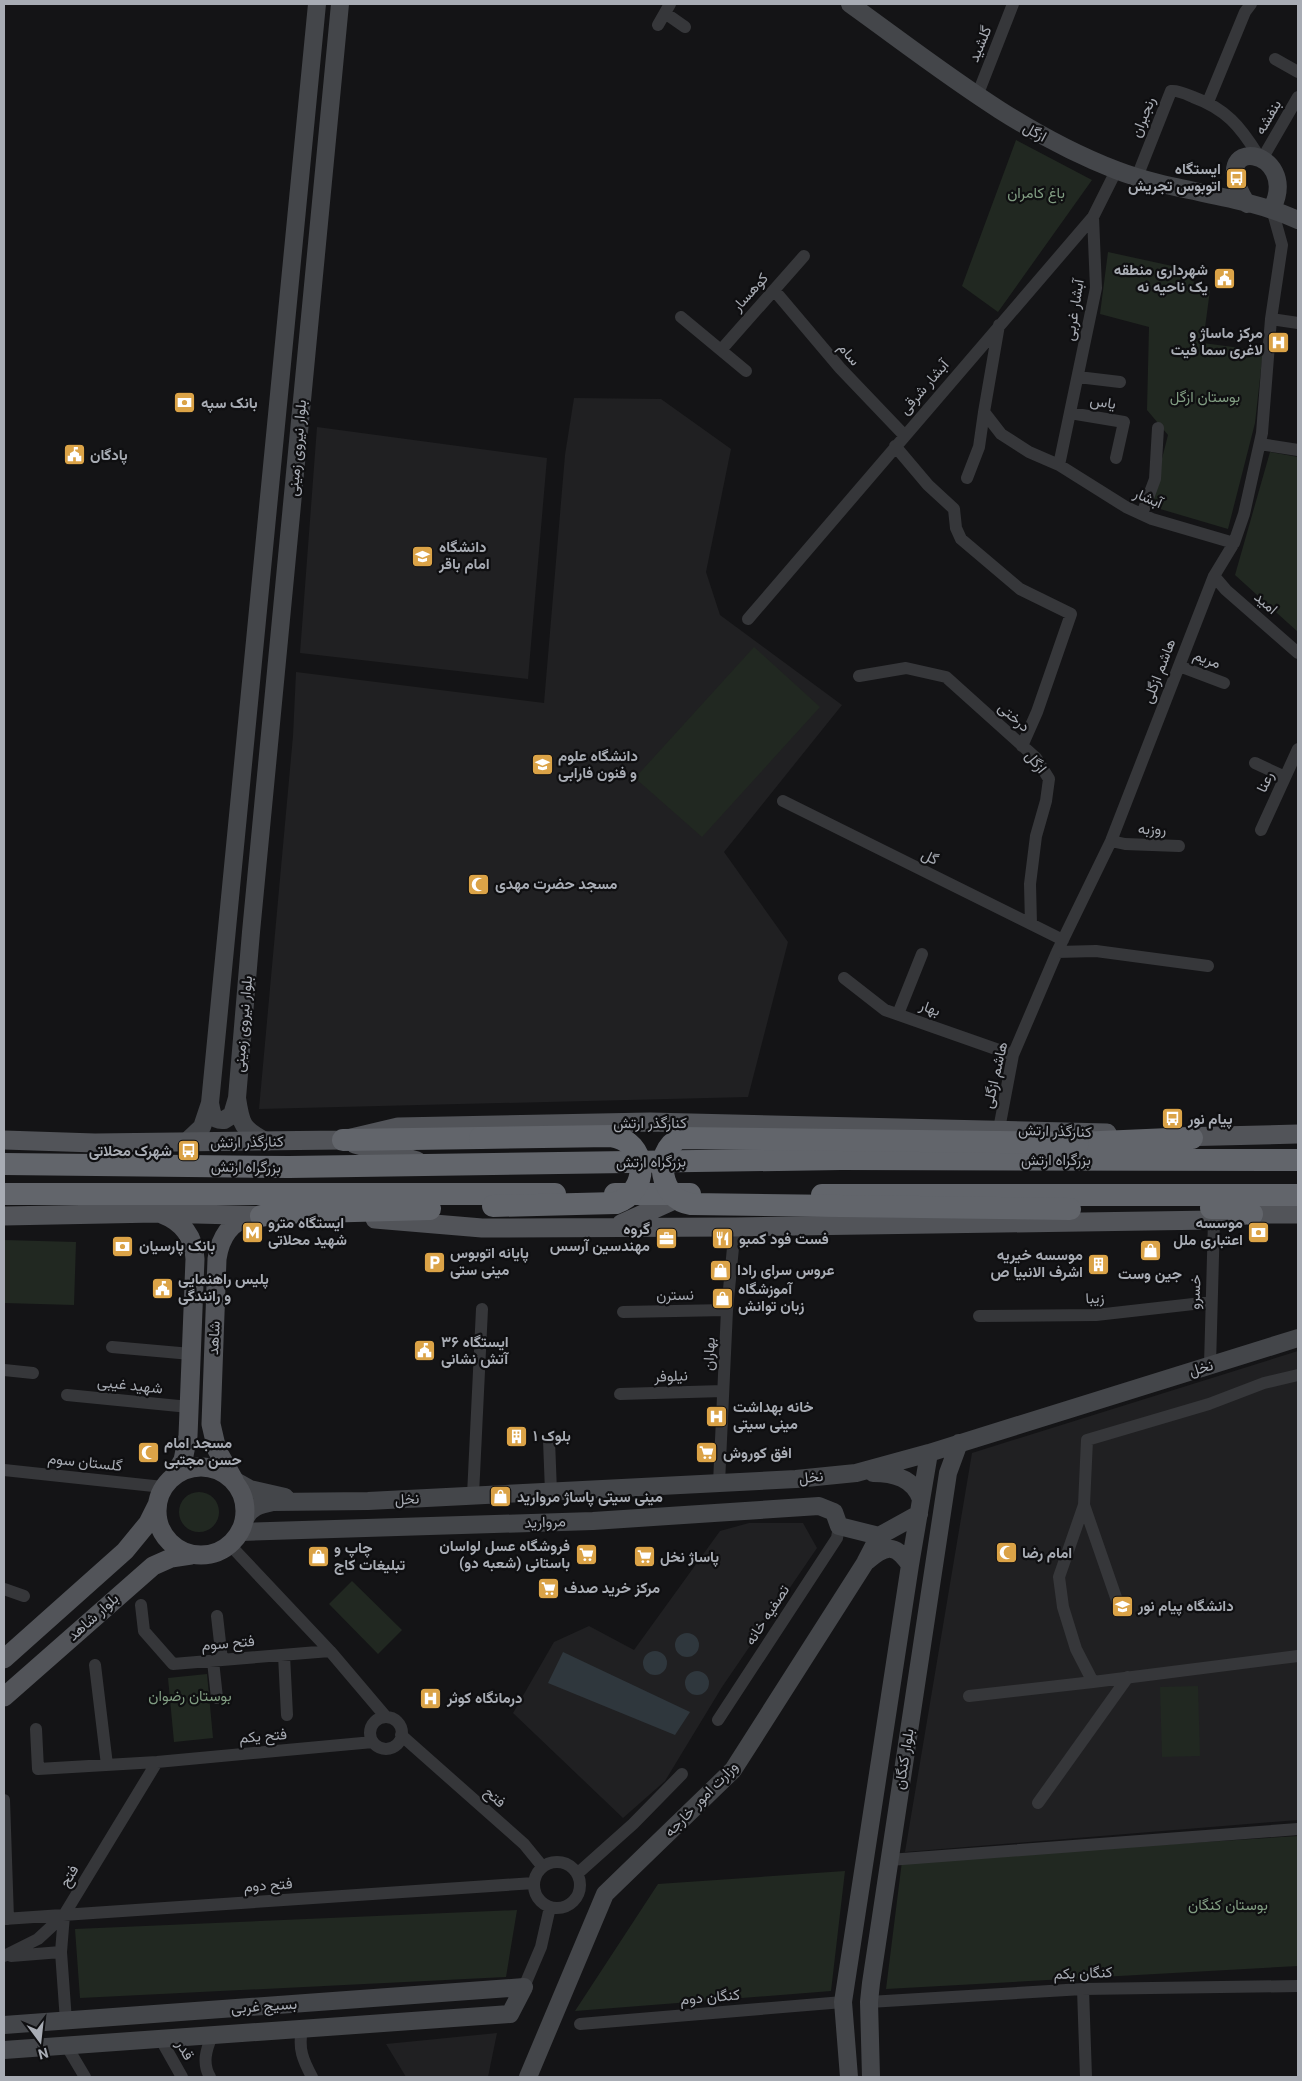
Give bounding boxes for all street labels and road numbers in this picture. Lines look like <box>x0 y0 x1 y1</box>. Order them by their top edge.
street label: گلشید <box>965 23 995 65</box>
street label: رنجبران <box>1127 94 1159 140</box>
street label: بنفشه <box>1251 96 1285 138</box>
street label: ازگل <box>1020 118 1050 146</box>
street label: کوهسار <box>727 269 772 316</box>
street label: آبشار غربی <box>1060 276 1089 342</box>
street label: سام <box>833 339 864 370</box>
street label: آبشار شرقی <box>895 355 954 419</box>
street label: یاس <box>1088 391 1117 414</box>
street label: بلوار نیروی زمینی <box>284 399 311 497</box>
street label: آبشار <box>1130 484 1167 513</box>
street label: امید <box>1251 588 1281 618</box>
street label: هاشم ازگلی <box>1138 636 1180 706</box>
street label: مریم <box>1190 646 1223 673</box>
street label: درختی <box>994 698 1034 736</box>
street label: ازگل <box>1021 747 1051 777</box>
street label: رعنا <box>1252 769 1278 795</box>
street label: روزبه <box>1138 820 1166 838</box>
street label: گل <box>919 845 942 869</box>
street label: بلوار نیروی زمینی <box>230 975 257 1073</box>
street label: بهار <box>916 996 943 1020</box>
street label: هاشم ازگلی <box>979 1040 1012 1110</box>
street label: کنارگذر ارتش <box>613 1114 687 1133</box>
street label: کنارگذر ارتش <box>1018 1121 1092 1142</box>
street label: کنارگذر ارتش <box>210 1132 284 1153</box>
street label: بزرگراه ارتش <box>1021 1151 1091 1170</box>
street label: بزرگراه ارتش <box>616 1152 686 1173</box>
street label: بزرگراه ارتش <box>211 1157 281 1178</box>
street label: خسرو <box>1185 1274 1205 1310</box>
street label: نسترن <box>656 1286 694 1304</box>
street label: زیبا <box>1085 1289 1105 1307</box>
street label: شاهد <box>204 1320 224 1356</box>
street label: بهاران <box>699 1337 719 1371</box>
street label: نخل <box>1187 1356 1215 1380</box>
street label: نیلوفر <box>653 1366 688 1386</box>
street label: شهید غیبی <box>96 1373 164 1398</box>
street label: گلستان سوم <box>47 1449 124 1476</box>
street label: نخل <box>798 1467 824 1487</box>
street label: نخل <box>394 1489 420 1509</box>
street label: مروارید <box>524 1512 566 1532</box>
street label: تصفیه خانه <box>741 1581 793 1648</box>
street label: بلوار شاهد <box>64 1589 122 1645</box>
street label: فتح سوم <box>200 1632 256 1656</box>
street label: فتح یکم <box>238 1725 288 1749</box>
street label: بلوار کنگان <box>890 1727 918 1791</box>
street label: وزارت امور خارجه <box>661 1758 741 1840</box>
street label: فتح <box>479 1783 510 1813</box>
street label: فتح <box>55 1862 84 1891</box>
street label: فتح دوم <box>243 1874 293 1898</box>
street label: کنگان یکم <box>1053 1963 1113 1984</box>
street label: کنگان دوم <box>679 1985 741 2010</box>
street label: بسیج غربی <box>230 1995 298 2019</box>
street label: قدر <box>172 2036 198 2063</box>

